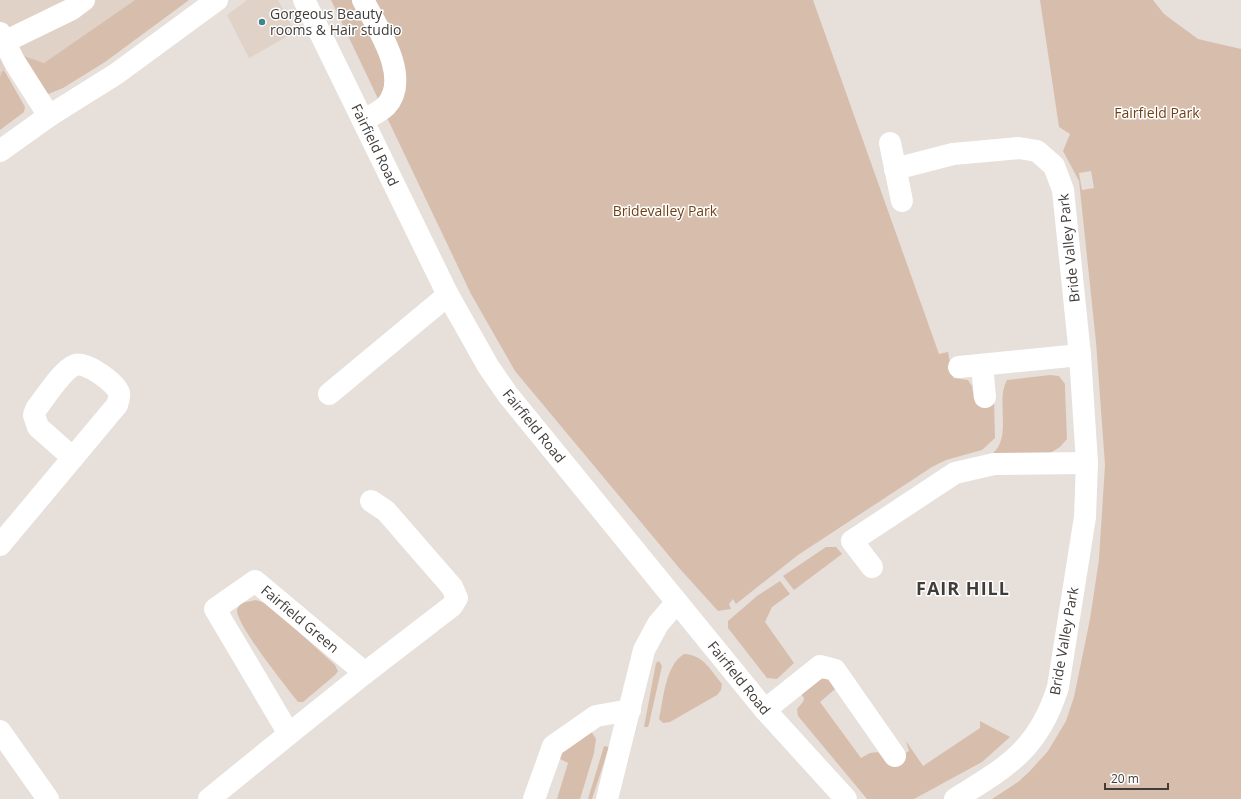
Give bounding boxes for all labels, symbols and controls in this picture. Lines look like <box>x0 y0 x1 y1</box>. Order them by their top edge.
place label: Gorgeous Beauty rooms & Hair studio <box>270 4 401 39</box>
marker: Gorgeous Beauty rooms & Hair studio <box>257 17 267 27</box>
street label: Fairfield Road <box>347 100 404 189</box>
park label: Fairfield Park <box>1114 103 1200 122</box>
street label: Bride Valley Park <box>1053 192 1084 303</box>
park label: Bridevalley Park <box>613 201 718 220</box>
street label: Fairfield Road <box>499 385 570 466</box>
district label: FAIR HILL <box>916 576 1010 600</box>
street label: Fairfield Green <box>257 580 343 657</box>
street label: Bride Valley Park <box>1045 585 1082 696</box>
street label: Fairfield Road <box>704 637 775 718</box>
scale bar <box>1105 765 1168 791</box>
text: 20 m <box>1111 770 1139 787</box>

